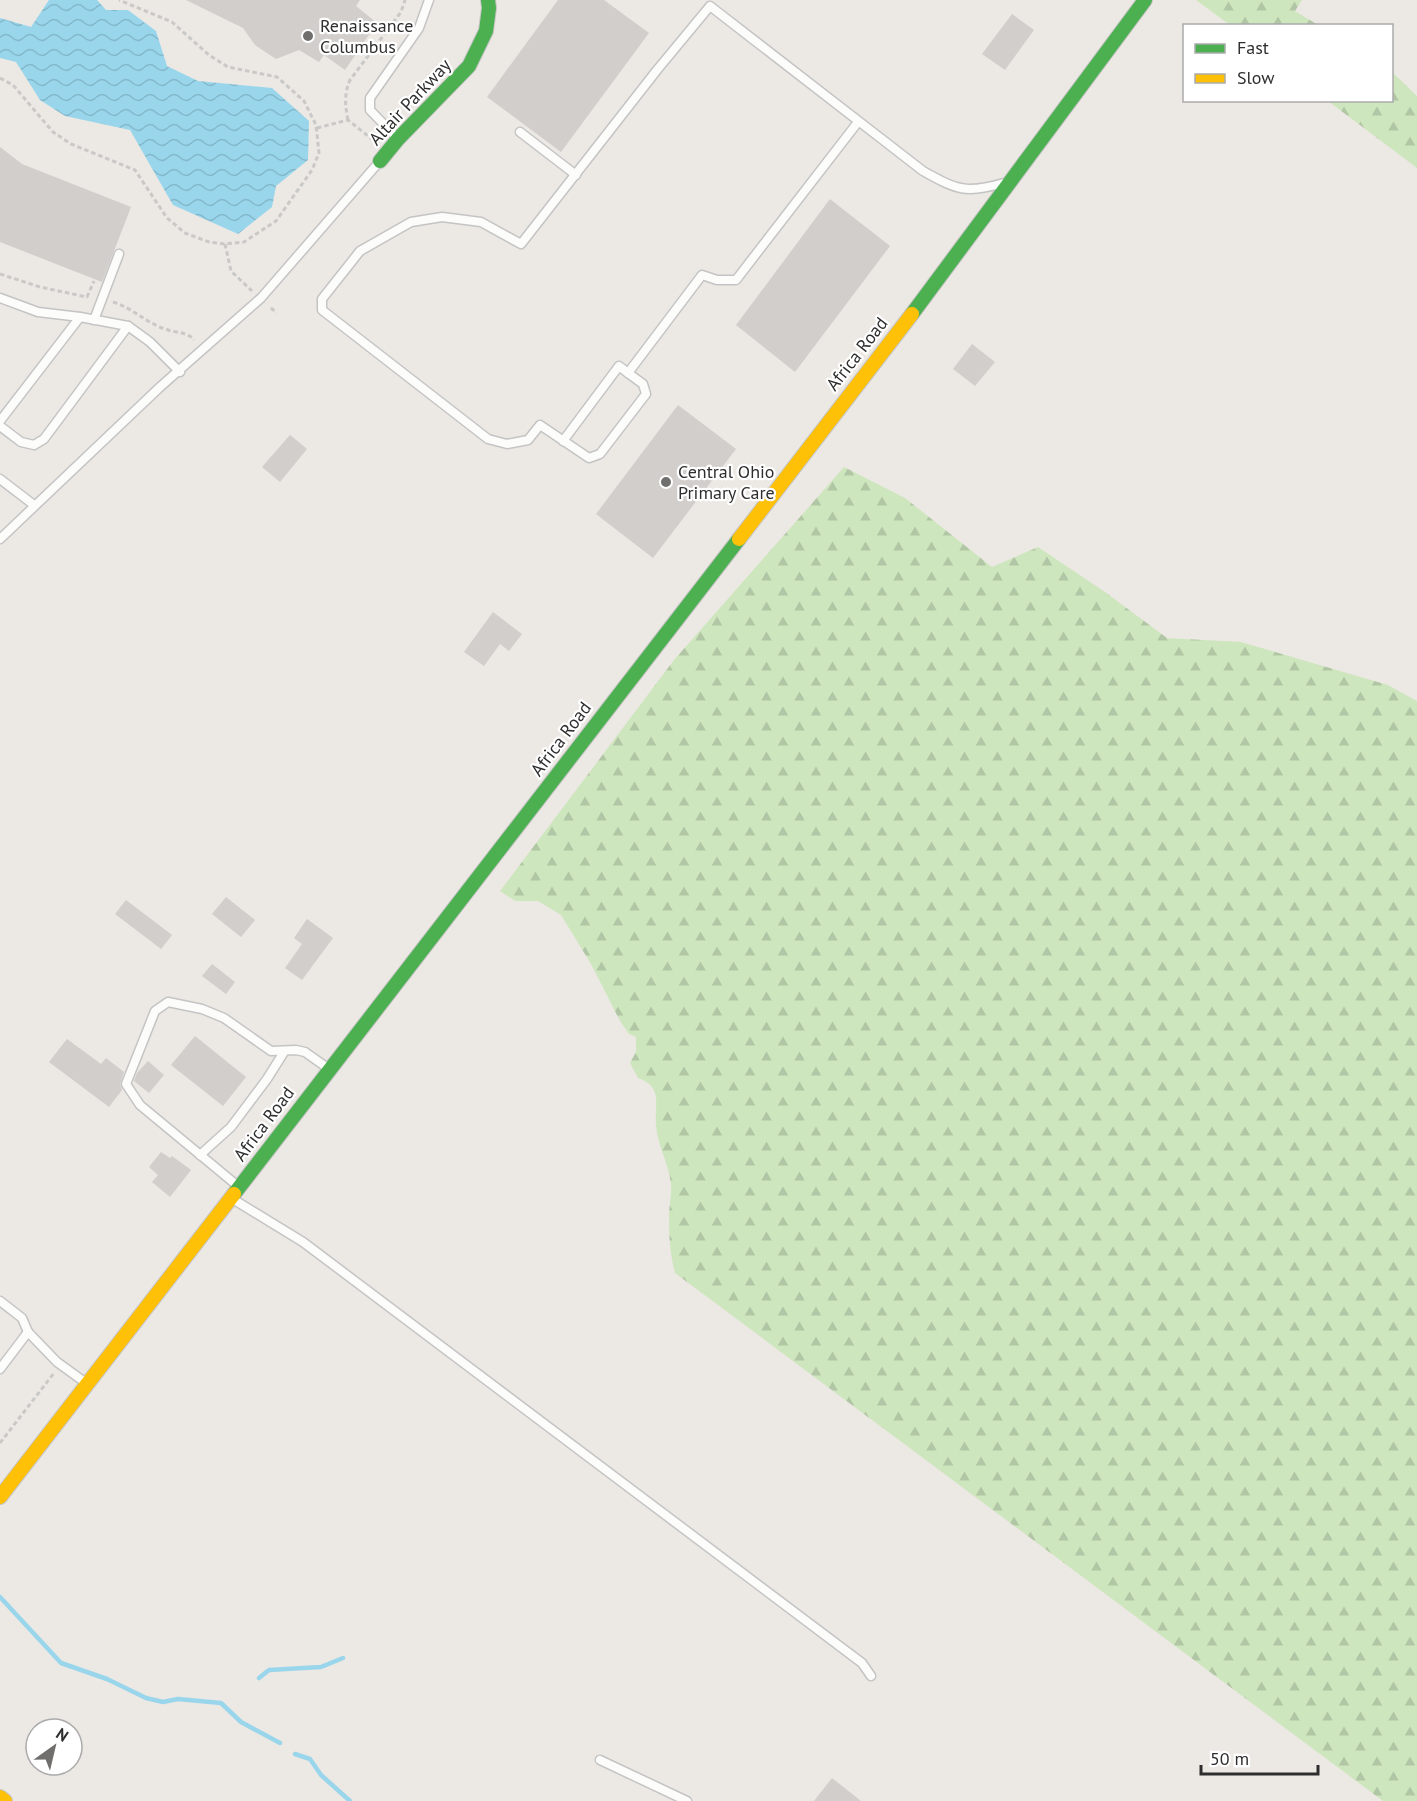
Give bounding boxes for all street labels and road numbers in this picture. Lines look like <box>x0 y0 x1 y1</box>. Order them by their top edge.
street label: Altair Parkway <box>364 53 456 150</box>
street label: Africa Road <box>821 312 893 395</box>
street label: Africa Road <box>525 697 596 780</box>
street label: Africa Road <box>228 1082 299 1165</box>

